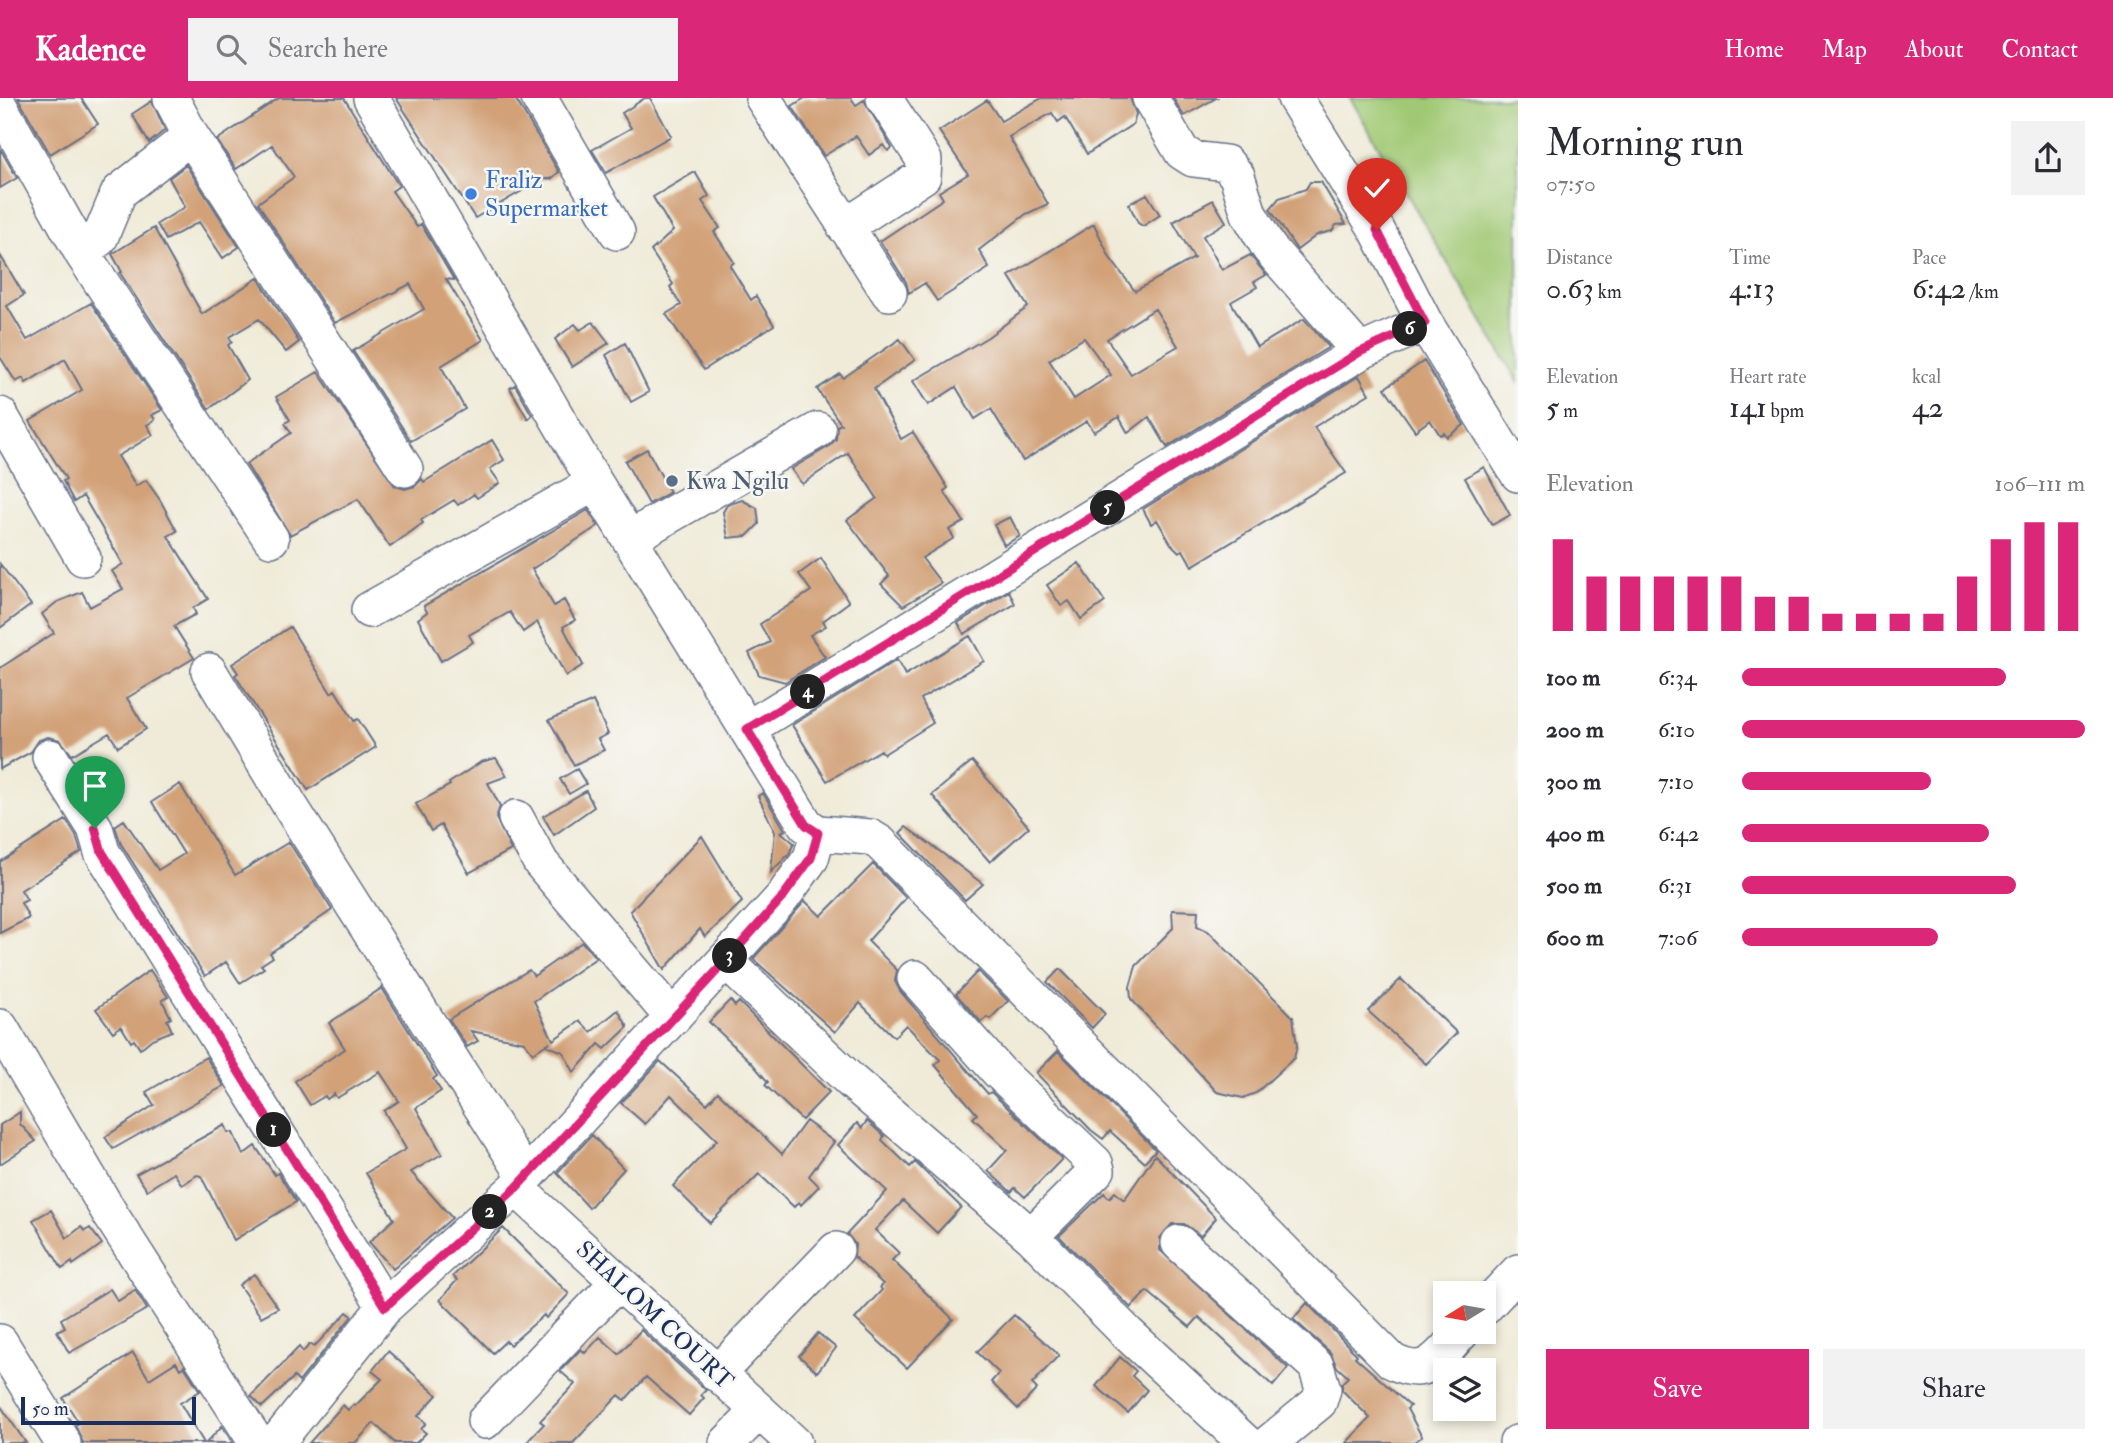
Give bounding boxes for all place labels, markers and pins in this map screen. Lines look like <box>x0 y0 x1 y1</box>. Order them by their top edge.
pin <box>1347 158 1407 230</box>
place label: Fraliz Supermarket <box>485 165 608 224</box>
marker: Fraliz Supermarket <box>463 186 479 202</box>
pin: 6 <box>1392 312 1428 346</box>
place label: Kwa Ngilu <box>686 466 789 497</box>
marker: Kwa Ngilu <box>664 473 680 489</box>
pin: 5 <box>1090 490 1126 526</box>
pin: 4 <box>790 674 826 710</box>
pin <box>65 756 125 828</box>
pin: 3 <box>712 938 748 974</box>
pin: 1 <box>256 1112 292 1148</box>
pin: 2 <box>472 1194 508 1230</box>

